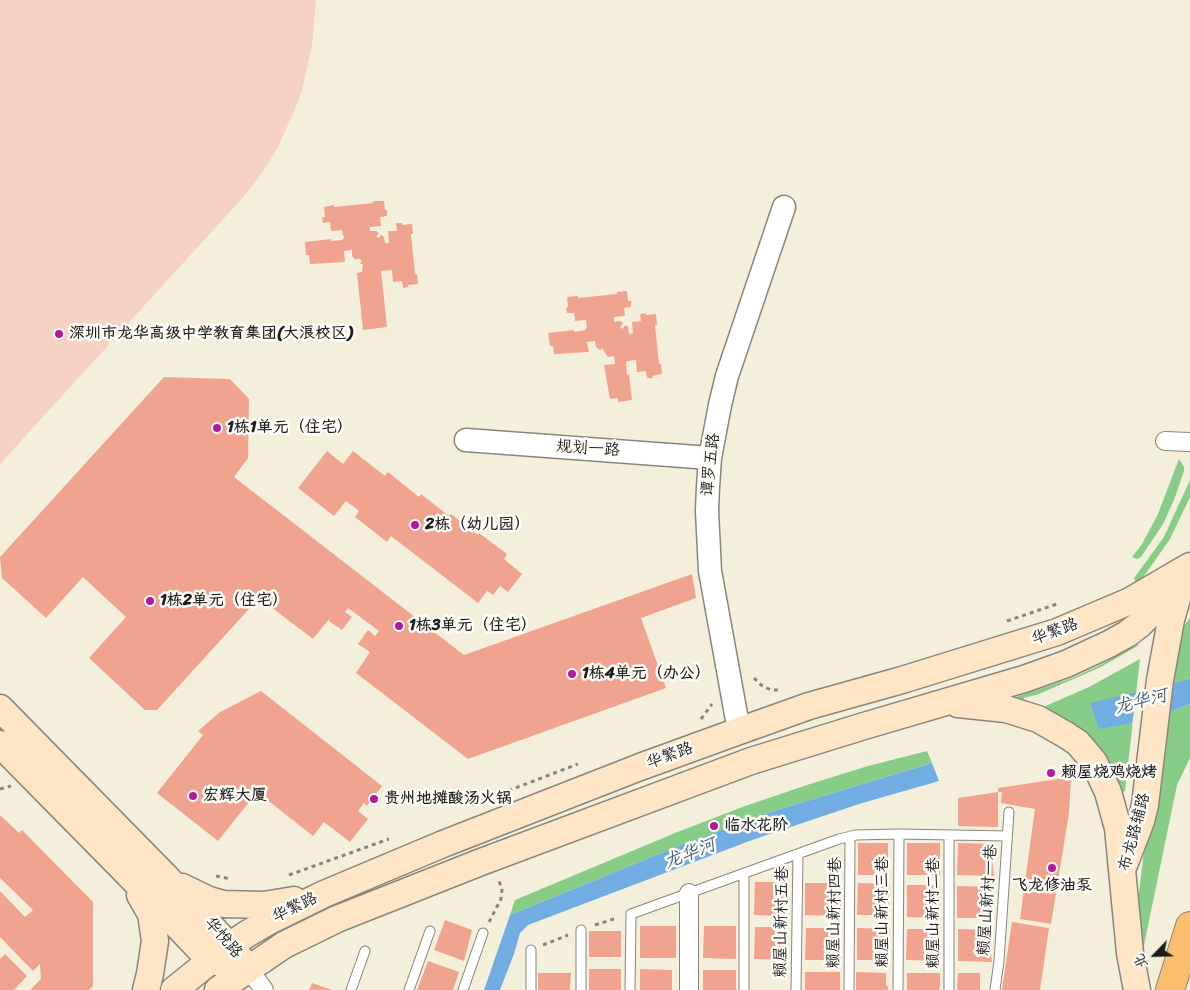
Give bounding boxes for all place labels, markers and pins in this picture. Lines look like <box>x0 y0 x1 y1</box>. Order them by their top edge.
place label: 深圳市龙华高级中学教育集团(大浪校区) <box>69 324 352 344</box>
marker: 深圳市龙华高级中学教育集团(大浪校区) <box>53 328 65 340</box>
place label: 1栋1单元（住宅） <box>227 418 353 438</box>
marker: 1栋1单元（住宅） <box>211 422 223 434</box>
place label: 2栋（幼儿园） <box>425 515 530 535</box>
marker: 2栋（幼儿园） <box>409 519 421 531</box>
place label: 1栋2单元（住宅） <box>160 591 288 611</box>
marker: 1栋2单元（住宅） <box>144 595 156 607</box>
place label: 1栋3单元（住宅） <box>409 616 537 636</box>
marker: 1栋3单元（住宅） <box>393 620 405 632</box>
place label: 1栋4单元（办公） <box>582 664 711 684</box>
marker: 1栋4单元（办公） <box>566 668 578 680</box>
place label: 赖屋烧鸡烧烤 <box>1061 763 1157 783</box>
marker: 赖屋烧鸡烧烤 <box>1045 767 1057 779</box>
place label: 宏辉大厦 <box>203 786 267 806</box>
place label: 贵州地摊酸汤火锅 <box>384 789 512 809</box>
marker: 宏辉大厦 <box>187 790 199 802</box>
marker: 贵州地摊酸汤火锅 <box>368 793 380 805</box>
place label: 临水花阶 <box>724 816 788 836</box>
marker: 临水花阶 <box>708 820 720 832</box>
marker: 飞龙修油泵 <box>1046 862 1058 874</box>
place label: 飞龙修油泵 <box>1012 876 1092 896</box>

